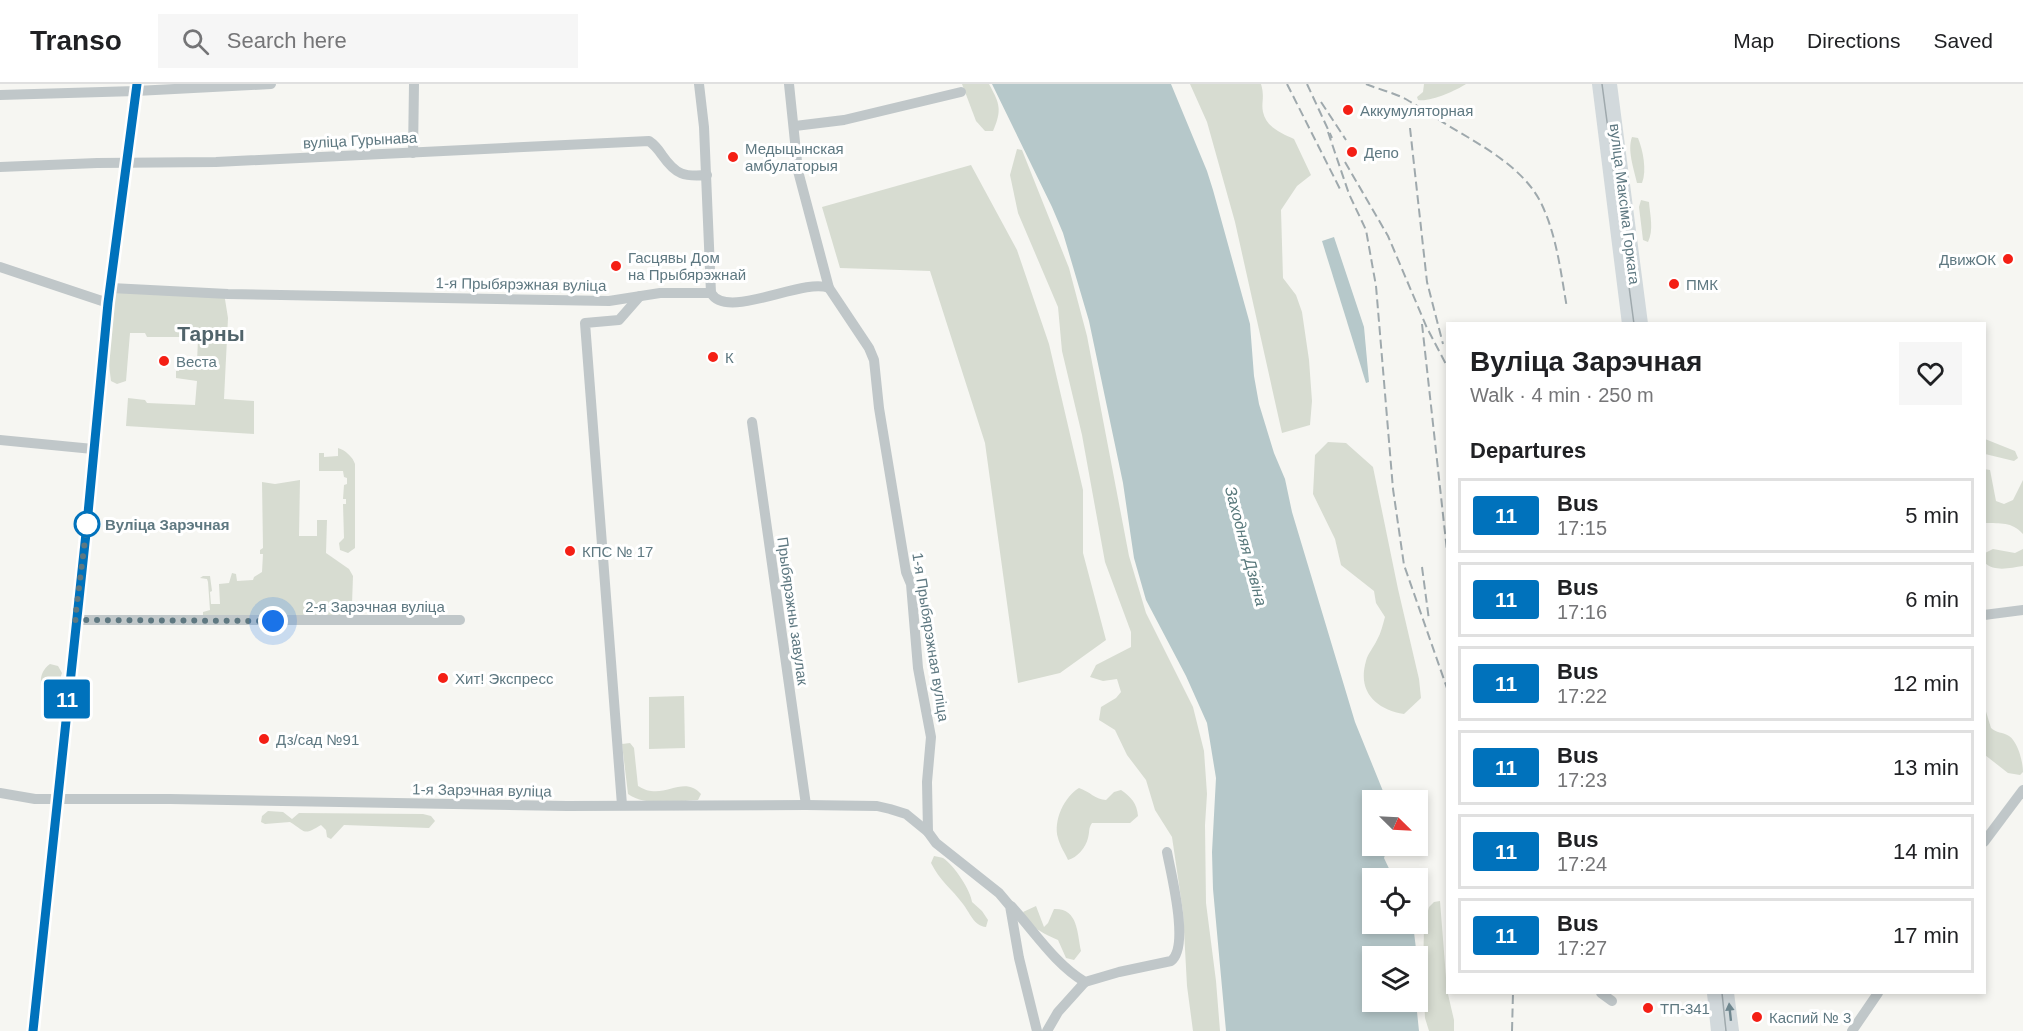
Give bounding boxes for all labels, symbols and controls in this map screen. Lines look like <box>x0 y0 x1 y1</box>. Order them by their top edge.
search box <box>158 14 578 68</box>
text: Transo <box>30 25 122 56</box>
icon: search <box>179 25 212 58</box>
text: Search here <box>227 28 347 53</box>
text: Map <box>1733 29 1774 52</box>
text: Directions <box>1807 29 1900 52</box>
text: Saved <box>1933 29 1993 52</box>
place label: Аккумуляторная <box>1360 102 1473 119</box>
marker: Аккумуляторная <box>1341 103 1355 117</box>
street label: вуліца Максіма Горкага <box>1607 123 1643 286</box>
street label: вуліца Гурынава <box>302 128 418 151</box>
place label: Медыцынская амбулаторыя <box>745 140 844 174</box>
place label: Депо <box>1364 144 1399 161</box>
marker: Депо <box>1345 145 1359 159</box>
marker: Медыцынская амбулаторыя <box>726 150 740 164</box>
place label: Гасцявы Дом на Прыбярэжнай <box>628 249 746 283</box>
place label: ДвижОК <box>1939 251 1996 268</box>
marker: ДвижОК <box>2001 252 2015 266</box>
marker: Гасцявы Дом на Прыбярэжнай <box>609 259 623 273</box>
street label: 1-я Прыбярэжная вуліца <box>436 274 607 294</box>
place label: ПМК <box>1686 276 1718 293</box>
marker: ПМК <box>1667 277 1681 291</box>
district label: Тарны <box>177 322 245 345</box>
button: heart <box>1899 342 1962 405</box>
text: Вуліца Зарэчная <box>1470 346 1702 377</box>
place label: К <box>725 349 734 366</box>
marker: К <box>706 350 720 364</box>
place label: Веста <box>176 353 218 370</box>
marker: Веста <box>157 354 171 368</box>
text: Walk · 4 min · 250 m <box>1470 384 1654 406</box>
text: Departures <box>1470 438 1586 463</box>
water label: Заходняя Дзвіна <box>1222 484 1270 608</box>
text: Bus <box>1557 491 1599 516</box>
text: 5 min <box>1905 503 1959 528</box>
text: 11 <box>1495 504 1517 527</box>
marker: Вуліца Зарэчная <box>74 511 100 537</box>
place label: Вуліца Зарэчная <box>105 516 229 533</box>
text: 17:15 <box>1557 517 1607 539</box>
street label: Прыбярэжны завулак <box>774 536 812 687</box>
place label: КПС № 17 <box>582 543 653 560</box>
marker: КПС № 17 <box>563 544 577 558</box>
street label: 1-я Прыбярэжная вуліца <box>909 551 953 723</box>
text: Bus <box>1557 575 1599 600</box>
text: 6 min <box>1905 587 1959 612</box>
text: 11 <box>1495 588 1517 611</box>
street label: 2-я Зарэчная вуліца <box>305 598 445 615</box>
text: 17:16 <box>1557 601 1607 623</box>
your location <box>258 606 288 636</box>
text: Bus <box>1557 659 1599 684</box>
place label: Хит! Экспресс <box>455 670 554 687</box>
marker: Хит! Экспресс <box>436 671 450 685</box>
text: 12 min <box>1893 671 1959 696</box>
text: 11 <box>1495 672 1517 695</box>
line badge: 11 <box>40 680 94 718</box>
text: 17:22 <box>1557 685 1607 707</box>
text: 11 <box>56 688 78 711</box>
place label: Дз/сад №91 <box>276 731 359 748</box>
marker: Дз/сад №91 <box>257 732 271 746</box>
text: Bus <box>1557 743 1599 768</box>
text: 13 min <box>1893 755 1959 780</box>
text: 11 <box>1495 756 1517 779</box>
text: 17:23 <box>1557 769 1607 791</box>
street label: 1-я Зарэчная вуліца <box>412 780 553 800</box>
north arrow <box>1362 790 1428 856</box>
map controls <box>1362 790 1428 1012</box>
text: Bus <box>1557 827 1599 852</box>
text: 14 min <box>1893 839 1959 864</box>
text: 11 <box>1495 840 1517 863</box>
text: 17:24 <box>1557 853 1607 875</box>
button: locate <box>1362 868 1428 934</box>
text: Bus <box>1557 911 1599 936</box>
text: 17 min <box>1893 923 1959 948</box>
text: 11 <box>1495 924 1517 947</box>
text: 17:27 <box>1557 937 1607 959</box>
button: layers <box>1362 946 1428 1012</box>
place label: ТП-341 <box>1660 1000 1710 1017</box>
marker: ТП-341 <box>1641 1001 1655 1015</box>
one-way arrow <box>1725 1002 1734 1021</box>
place label: Каспий № 3 <box>1769 1009 1851 1026</box>
marker: Каспий № 3 <box>1750 1010 1764 1024</box>

